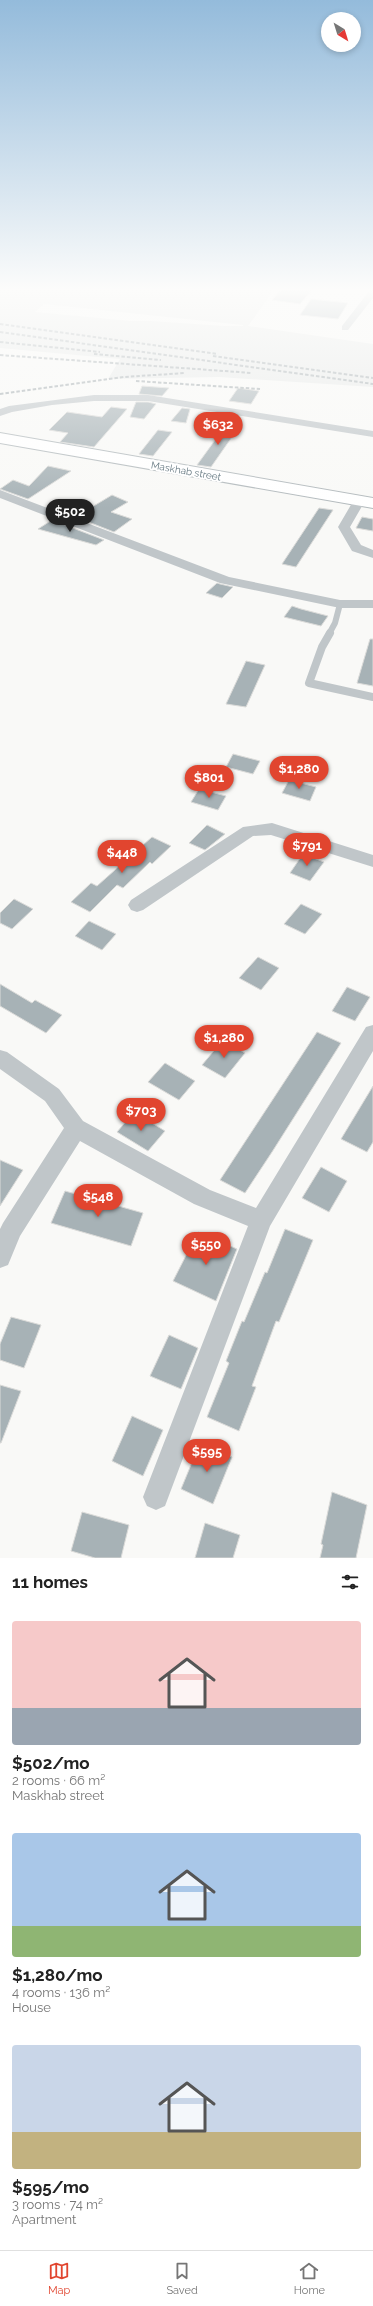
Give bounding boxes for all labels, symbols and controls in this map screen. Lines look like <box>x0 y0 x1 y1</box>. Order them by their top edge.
north arrow <box>321 12 361 52</box>
map controls <box>321 12 361 52</box>
pin: $632 <box>194 412 242 446</box>
text: $632 <box>203 417 233 432</box>
street label: Maskhab street <box>150 459 222 483</box>
pin: $502 <box>46 499 94 533</box>
text: $502 <box>55 504 85 519</box>
pin: $1,280 <box>266 756 332 790</box>
text: $1,280 <box>279 761 319 776</box>
pin: $801 <box>185 765 233 799</box>
text: $801 <box>194 770 224 785</box>
pin: $791 <box>283 833 331 867</box>
text: $791 <box>292 838 322 853</box>
pin: $448 <box>98 840 146 874</box>
text: $448 <box>107 845 137 860</box>
pin: $1,280 <box>191 1025 257 1059</box>
text: $1,280 <box>204 1030 244 1045</box>
pin: $703 <box>117 1098 165 1132</box>
text: $703 <box>126 1103 156 1118</box>
pin: $548 <box>74 1184 122 1218</box>
text: $548 <box>83 1189 113 1204</box>
pin: $550 <box>182 1232 230 1266</box>
text: $550 <box>191 1237 221 1252</box>
pin: $595 <box>183 1439 231 1473</box>
text: $595 <box>192 1444 222 1459</box>
icon: filters <box>339 1571 361 1593</box>
text: 11 homes <box>12 1572 88 1592</box>
icon: home <box>151 1647 223 1719</box>
text: $502/mo <box>12 1753 90 1773</box>
text: 2 rooms · 66 m² <box>12 1773 105 1788</box>
text: Maskhab street <box>12 1788 104 1803</box>
icon: home <box>151 1859 223 1931</box>
text: $1,280/mo <box>12 1965 103 1985</box>
text: 4 rooms · 136 m² <box>12 1985 110 2000</box>
text: House <box>12 2000 51 2015</box>
icon: home <box>151 2071 223 2143</box>
text: $595/mo <box>12 2177 89 2197</box>
text: 3 rooms · 74 m² <box>12 2197 103 2212</box>
text: Apartment <box>12 2212 76 2227</box>
tab: Map <box>48 2260 70 2297</box>
tab: Saved <box>166 2260 198 2297</box>
tab: Home <box>294 2260 325 2297</box>

